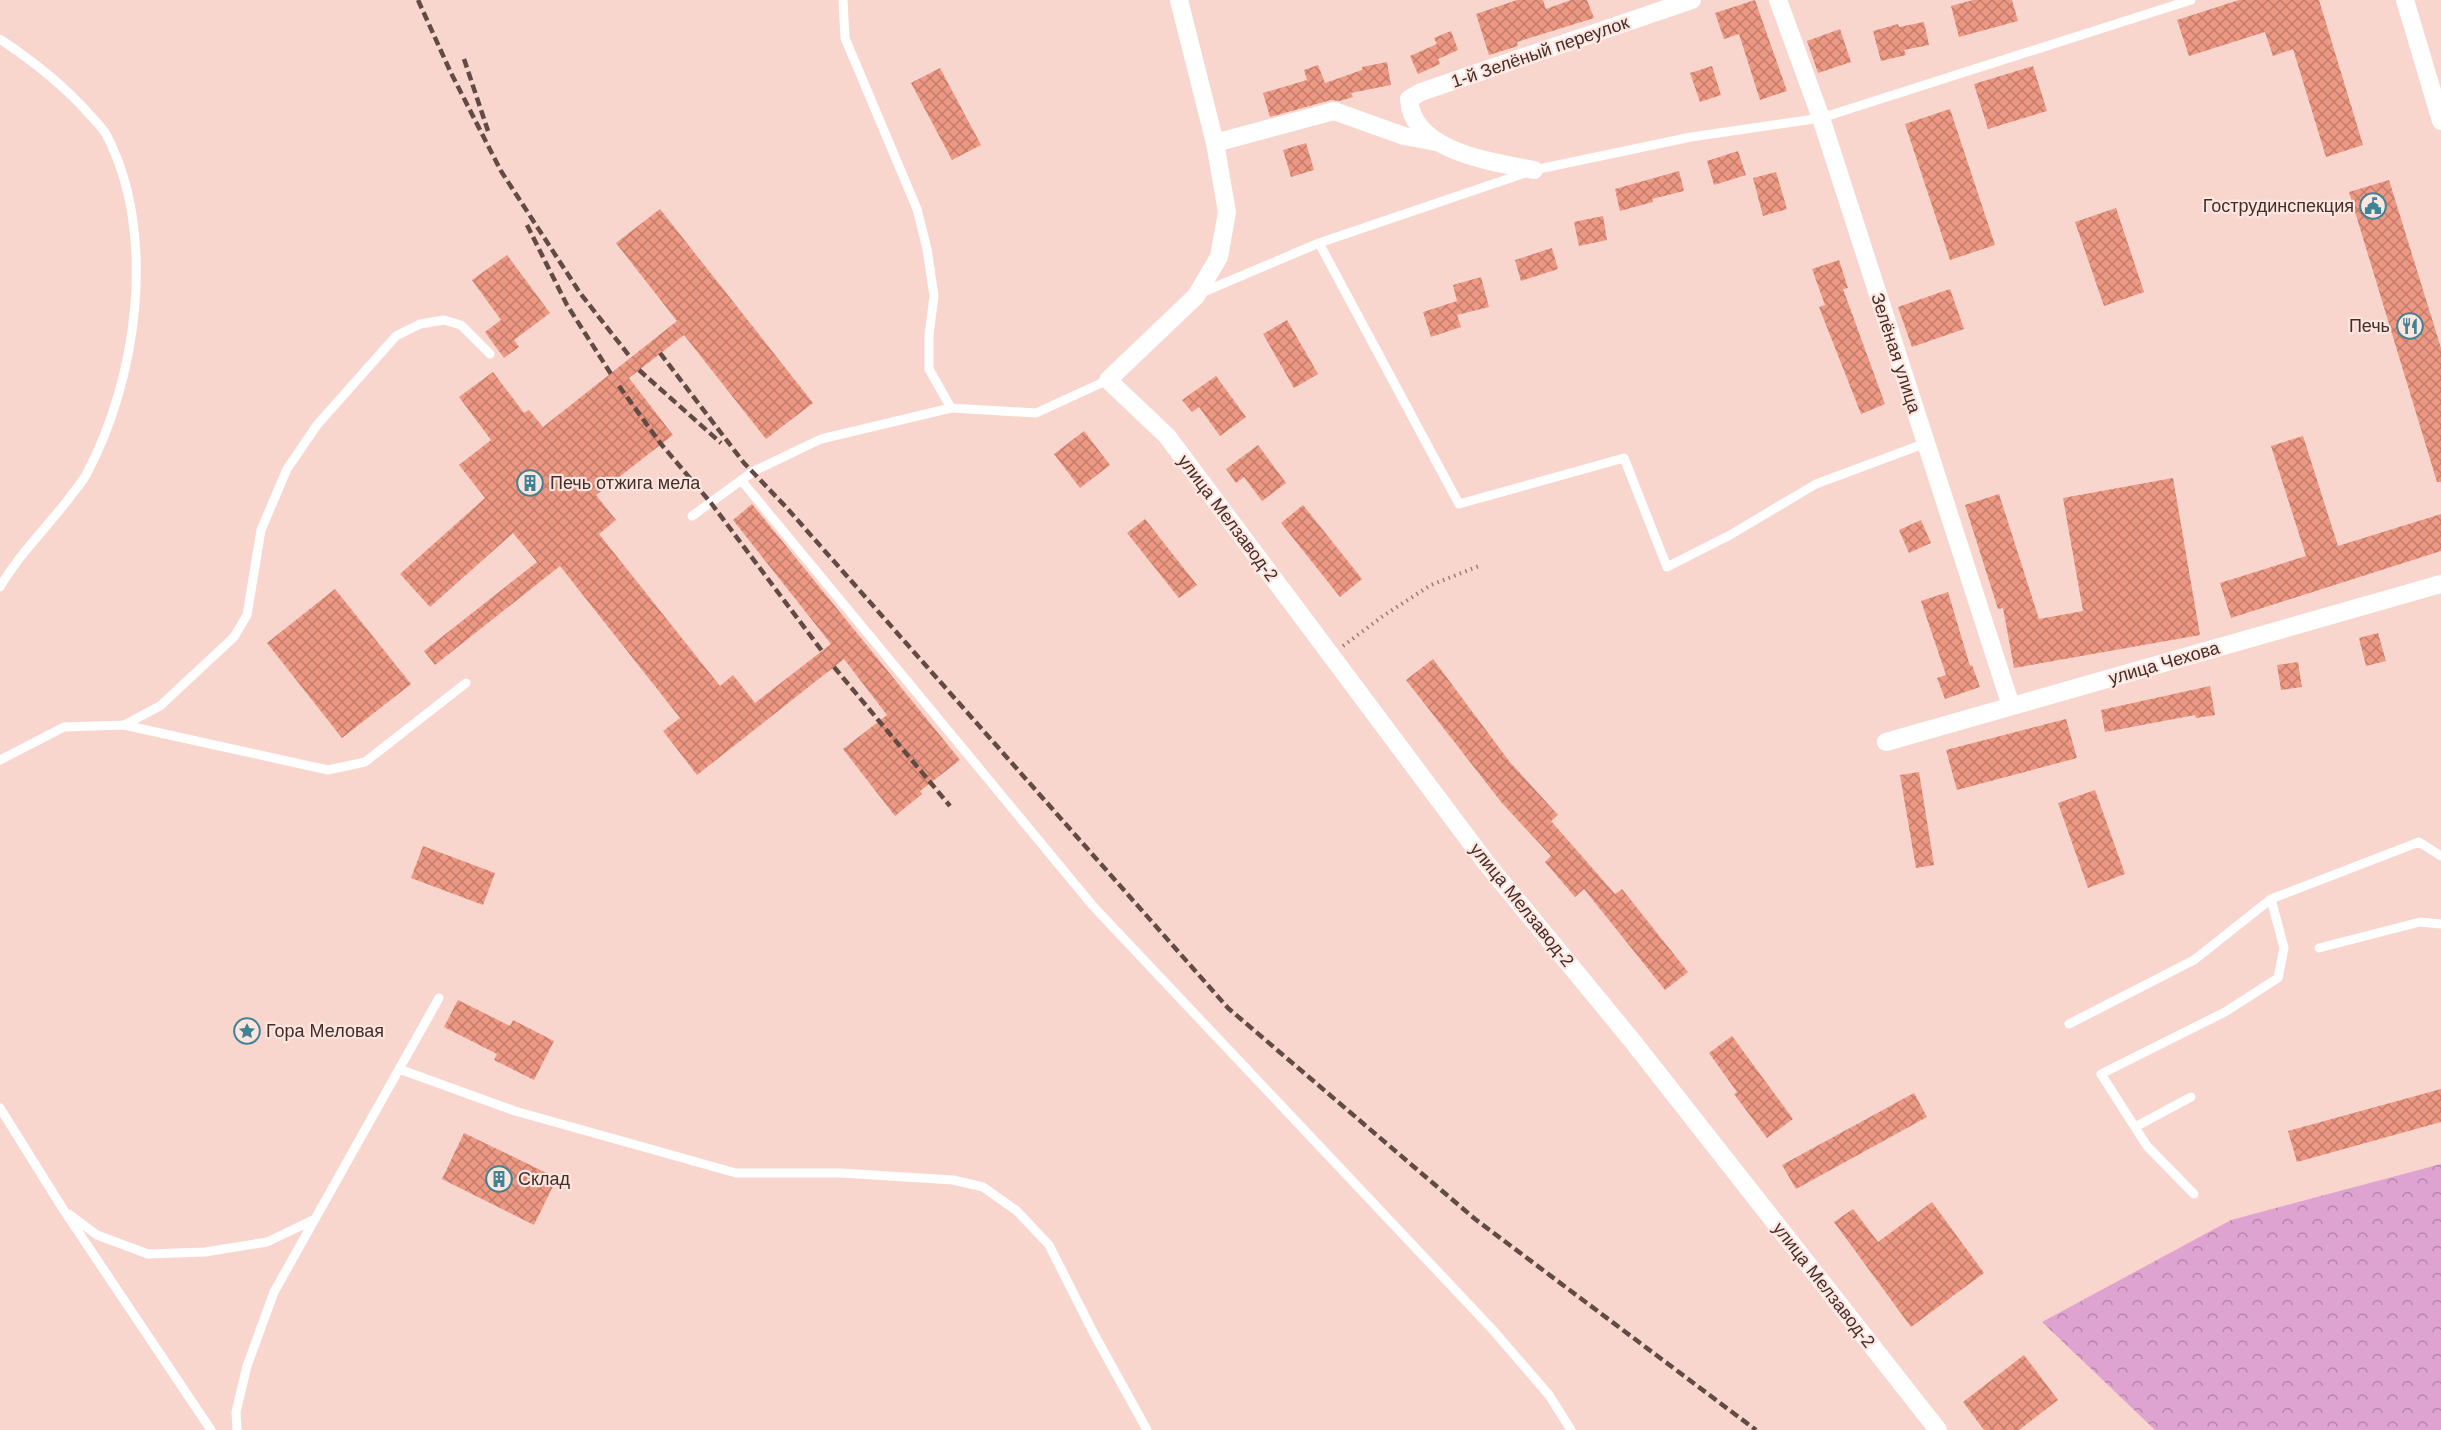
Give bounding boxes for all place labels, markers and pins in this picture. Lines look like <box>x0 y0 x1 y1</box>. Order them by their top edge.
public building icon: Гострудинспекция <box>2358 191 2388 221</box>
place label: Гострудинспекция <box>2203 196 2354 216</box>
restaurant icon: Печь <box>2395 311 2425 341</box>
place label: Печь <box>2349 316 2390 336</box>
building icon: Печь отжига мела <box>515 468 545 498</box>
place label: Печь отжига мела <box>550 473 701 493</box>
place icon: Гора Меловая <box>232 1016 262 1046</box>
place label: Гора Меловая <box>266 1021 384 1041</box>
building icon: Склад <box>484 1164 514 1194</box>
place label: Склад <box>518 1169 571 1189</box>

